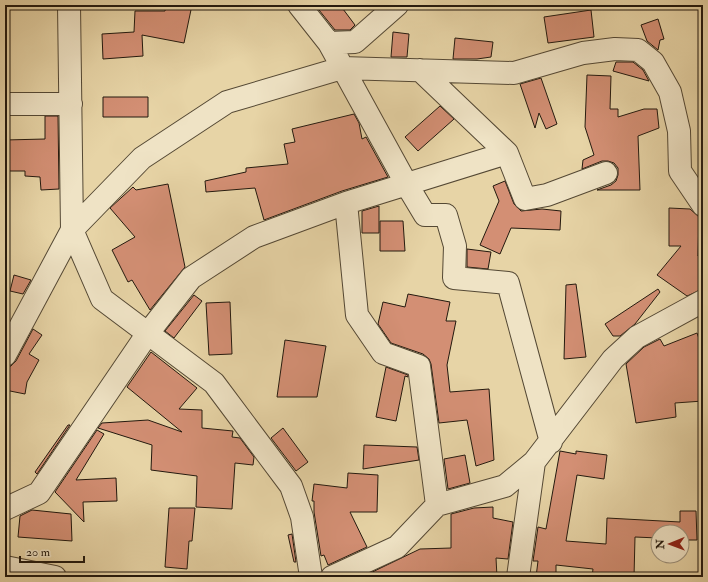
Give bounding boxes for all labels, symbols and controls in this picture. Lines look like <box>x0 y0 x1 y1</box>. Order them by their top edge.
north arrow <box>650 524 690 564</box>
scale bar <box>20 538 84 564</box>
text: N <box>654 538 667 550</box>
text: 20 m <box>26 545 51 560</box>

